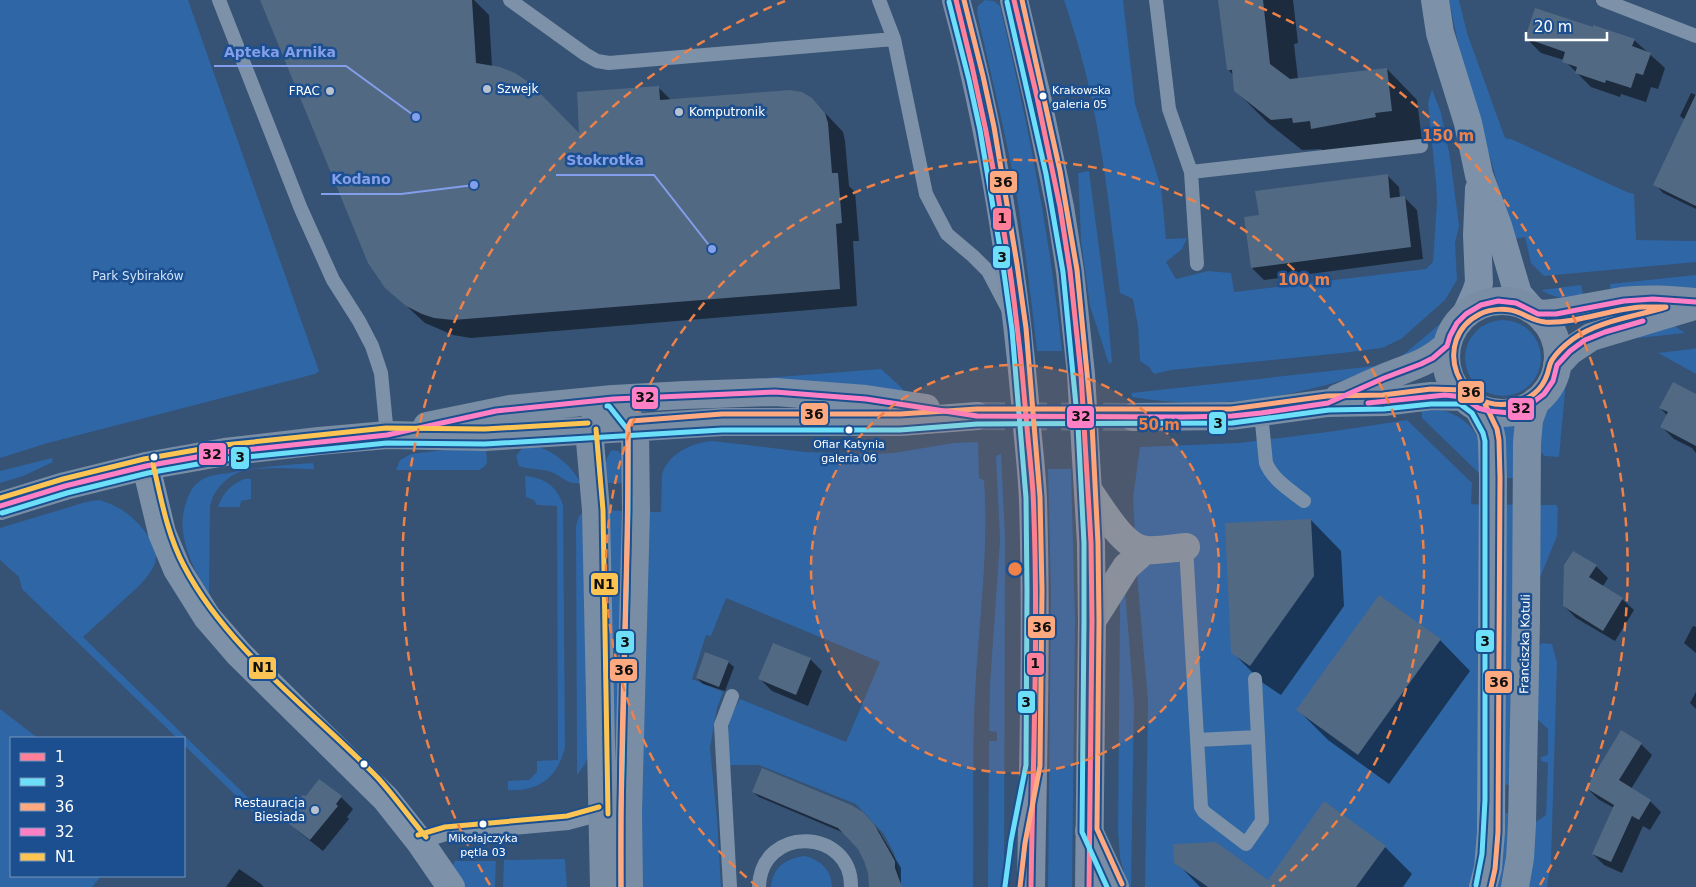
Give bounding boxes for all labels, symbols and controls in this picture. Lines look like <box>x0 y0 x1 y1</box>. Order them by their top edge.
scale bar <box>1526 10 1607 42</box>
text: 20 m <box>1534 18 1572 36</box>
callout: Apteka Arnika <box>214 37 346 66</box>
text: Apteka Arnika <box>224 44 336 60</box>
place label: Szwejk <box>497 82 538 96</box>
marker: Szwejk <box>481 83 493 95</box>
place label: FRAC <box>289 84 320 98</box>
place label: Krakowska galeria 05 <box>1052 84 1111 111</box>
marker: FRAC <box>324 85 336 97</box>
marker: Krakowska galeria 05 <box>1038 91 1048 101</box>
place label: Komputronik <box>689 105 765 119</box>
marker: Komputronik <box>673 106 685 118</box>
text: 150 m <box>1422 127 1474 145</box>
callout: Stokrotka <box>556 146 654 175</box>
text: Stokrotka <box>566 152 644 168</box>
callout: Kodano <box>321 165 401 194</box>
line badge: 36 <box>989 170 1018 194</box>
text: Kodano <box>331 171 391 187</box>
text: 36 <box>993 174 1013 190</box>
line badge: 1 <box>992 207 1012 231</box>
text: 1 <box>997 210 1007 226</box>
line badge: 3 <box>992 245 1011 269</box>
text: 3 <box>997 249 1007 265</box>
park label: Park Sybiraków <box>92 269 184 283</box>
text: 100 m <box>1278 271 1330 289</box>
line badge: 36 <box>1457 380 1485 404</box>
text: 36 <box>1461 384 1481 400</box>
line badge: 32 <box>631 386 659 410</box>
text: 32 <box>635 389 655 405</box>
line badge: 32 <box>1507 397 1535 421</box>
text: 32 <box>1511 400 1531 416</box>
line badge: 36 <box>800 402 829 426</box>
line badge: 32 <box>1066 405 1095 429</box>
text: 36 <box>804 406 824 422</box>
text: 32 <box>1071 408 1091 424</box>
line badge: 3 <box>1208 411 1227 435</box>
text: 3 <box>1213 415 1223 431</box>
text: 50 m <box>1138 416 1180 434</box>
marker: Ofiar Katynia galeria 06 <box>844 425 854 435</box>
place label: Ofiar Katynia galeria 06 <box>813 438 885 465</box>
line badge: 32 <box>198 442 227 466</box>
text: 32 <box>202 446 222 462</box>
line badge: 3 <box>230 446 250 470</box>
text: 3 <box>235 449 245 465</box>
unlabelled marker <box>149 452 159 462</box>
centre of rings <box>1006 560 1024 578</box>
line badge: N1 <box>590 572 619 596</box>
text: N1 <box>593 576 615 592</box>
street label: Franciszka Kotuli <box>1517 594 1533 694</box>
line badge: 36 <box>1027 615 1056 639</box>
text: 36 <box>1032 619 1052 635</box>
line badge: 3 <box>1475 629 1495 653</box>
line badge: 3 <box>615 630 635 654</box>
text: 3 <box>1480 633 1490 649</box>
text: 3 <box>620 634 630 650</box>
line badge: 1 <box>1026 652 1045 676</box>
text: 1 <box>1030 655 1040 671</box>
line badge: N1 <box>248 656 277 680</box>
line badge: 36 <box>609 658 638 682</box>
text: N1 <box>252 659 274 675</box>
text: 36 <box>614 662 634 678</box>
line badge: 36 <box>1484 670 1513 694</box>
text: 36 <box>1489 674 1509 690</box>
line badge: 3 <box>1017 690 1036 714</box>
text: 3 <box>1021 694 1031 710</box>
legend <box>10 737 185 877</box>
text: 1 <box>55 748 65 766</box>
unlabelled marker <box>359 759 369 769</box>
text: 3 <box>55 773 65 791</box>
place label: Restauracja Biesiada <box>234 796 305 824</box>
text: 36 <box>55 798 74 816</box>
marker: Restauracja Biesiada <box>309 804 321 816</box>
marker: Mikołajczyka pętla 03 <box>478 819 488 829</box>
text: 32 <box>55 823 74 841</box>
place label: Mikołajczyka pętla 03 <box>448 832 518 859</box>
text: N1 <box>55 848 76 866</box>

